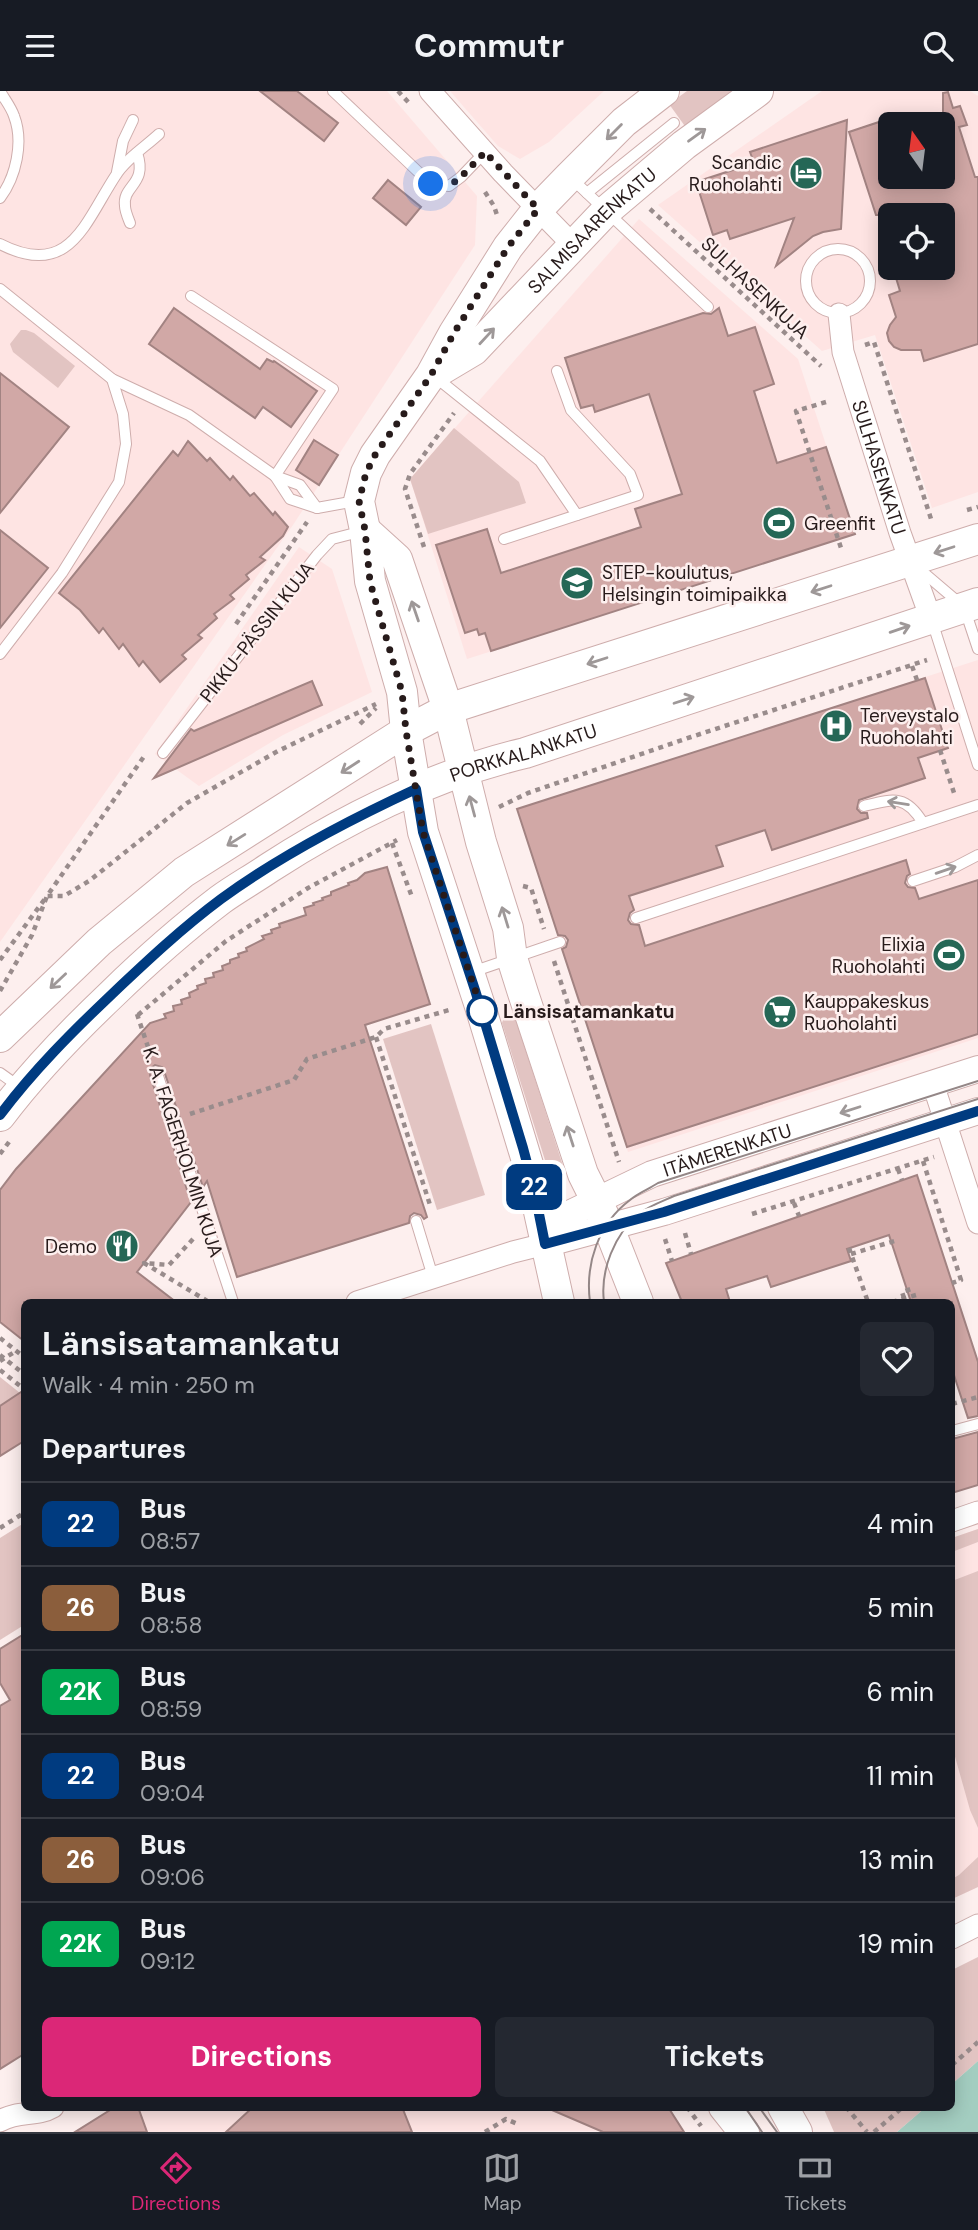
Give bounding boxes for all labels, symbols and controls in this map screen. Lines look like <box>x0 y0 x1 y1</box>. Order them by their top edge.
text: Commutr <box>414 25 564 67</box>
icon: menu <box>21 27 59 65</box>
icon: search <box>919 27 957 65</box>
north arrow <box>878 112 956 189</box>
map controls <box>878 112 955 280</box>
one-way arrow <box>606 123 623 140</box>
one-way arrow <box>687 128 706 143</box>
place label: Scandic Ruoholahti <box>689 150 782 197</box>
hotel icon: Scandic Ruoholahti <box>787 154 825 192</box>
street label: SALMISAARENKATU <box>522 161 661 299</box>
your location <box>413 166 448 201</box>
button: locate <box>878 203 955 280</box>
street label: SULHASENKUJA <box>696 231 815 345</box>
one-way arrow <box>479 327 495 345</box>
street label: SULHASENKATU <box>846 397 912 537</box>
sports icon: Greenfit <box>760 504 798 542</box>
place label: Greenfit <box>804 511 876 536</box>
one-way arrow <box>933 544 955 557</box>
street label: PIKKU-PÄSSIN KUJA <box>194 556 320 708</box>
place label: STEP-koulutus, Helsingin toimipaikka <box>602 560 787 607</box>
school or university icon: STEP-koulutus, Helsingin toimipaikka <box>558 564 596 602</box>
one-way arrow <box>811 583 833 596</box>
one-way arrow <box>407 601 420 623</box>
one-way arrow <box>889 622 911 634</box>
one-way arrow <box>586 655 608 668</box>
one-way arrow <box>673 692 695 705</box>
place label: Terveystalo Ruoholahti <box>860 703 959 750</box>
hospital icon: Terveystalo Ruoholahti <box>817 707 855 745</box>
street label: PORKKALANKATU <box>446 718 600 787</box>
one-way arrow <box>340 761 360 775</box>
one-way arrow <box>465 795 478 818</box>
one-way arrow <box>887 796 910 809</box>
one-way arrow <box>226 834 246 848</box>
one-way arrow <box>935 863 957 875</box>
one-way arrow <box>497 906 510 928</box>
place label: Elixia Ruoholahti <box>832 932 925 979</box>
sports icon: Elixia Ruoholahti <box>930 936 968 974</box>
one-way arrow <box>50 972 67 989</box>
place label: Kauppakeskus Ruoholahti <box>804 989 929 1036</box>
supermarket icon: Kauppakeskus Ruoholahti <box>761 993 799 1031</box>
marker: Länsisatamankatu <box>467 996 497 1026</box>
place label: Länsisatamankatu <box>503 999 675 1024</box>
street label: K. A. FAGERHOLMIN KUJA <box>137 1044 229 1261</box>
one-way arrow <box>840 1105 862 1117</box>
street label: ITÄMERENKATU <box>660 1117 794 1182</box>
one-way arrow <box>563 1126 575 1148</box>
line badge: 22 <box>503 1164 566 1210</box>
text: 22 <box>520 1171 548 1202</box>
restaurant icon: Demo <box>103 1227 141 1265</box>
place label: Demo <box>45 1234 97 1259</box>
text: Länsisatamankatu <box>42 1322 340 1365</box>
button: heart <box>860 1322 934 1396</box>
text: Walk · 4 min · 250 m <box>42 1370 255 1400</box>
text: Departures <box>42 1432 186 1466</box>
text: Bus <box>140 1492 186 1526</box>
text: 4 min <box>867 1507 934 1541</box>
text: 22 <box>67 1508 94 1539</box>
text: 08:57 <box>140 1526 200 1556</box>
text: Bus <box>140 1576 186 1610</box>
text: 5 min <box>867 1591 934 1625</box>
text: 26 <box>66 1592 95 1623</box>
text: 08:58 <box>140 1610 202 1640</box>
text: Bus <box>140 1660 186 1694</box>
text: 6 min <box>866 1675 934 1709</box>
text: 22K <box>59 1676 102 1707</box>
text: 08:59 <box>140 1694 202 1724</box>
text: Bus <box>140 1744 186 1778</box>
text: 11 min <box>867 1759 934 1793</box>
text: 22 <box>67 1760 94 1791</box>
text: 09:04 <box>140 1778 205 1808</box>
text: Bus <box>140 1828 186 1862</box>
text: 13 min <box>859 1843 934 1877</box>
text: 26 <box>66 1844 95 1875</box>
text: 09:06 <box>140 1862 205 1892</box>
text: Bus <box>140 1912 186 1946</box>
text: 19 min <box>858 1927 934 1961</box>
text: 22K <box>59 1928 102 1959</box>
text: 09:12 <box>140 1946 195 1976</box>
button: Directions <box>42 2017 481 2097</box>
button: Tickets <box>495 2017 934 2097</box>
tab: Directions <box>131 2149 221 2216</box>
tab: Map <box>483 2149 522 2216</box>
tab: Tickets <box>784 2149 847 2216</box>

